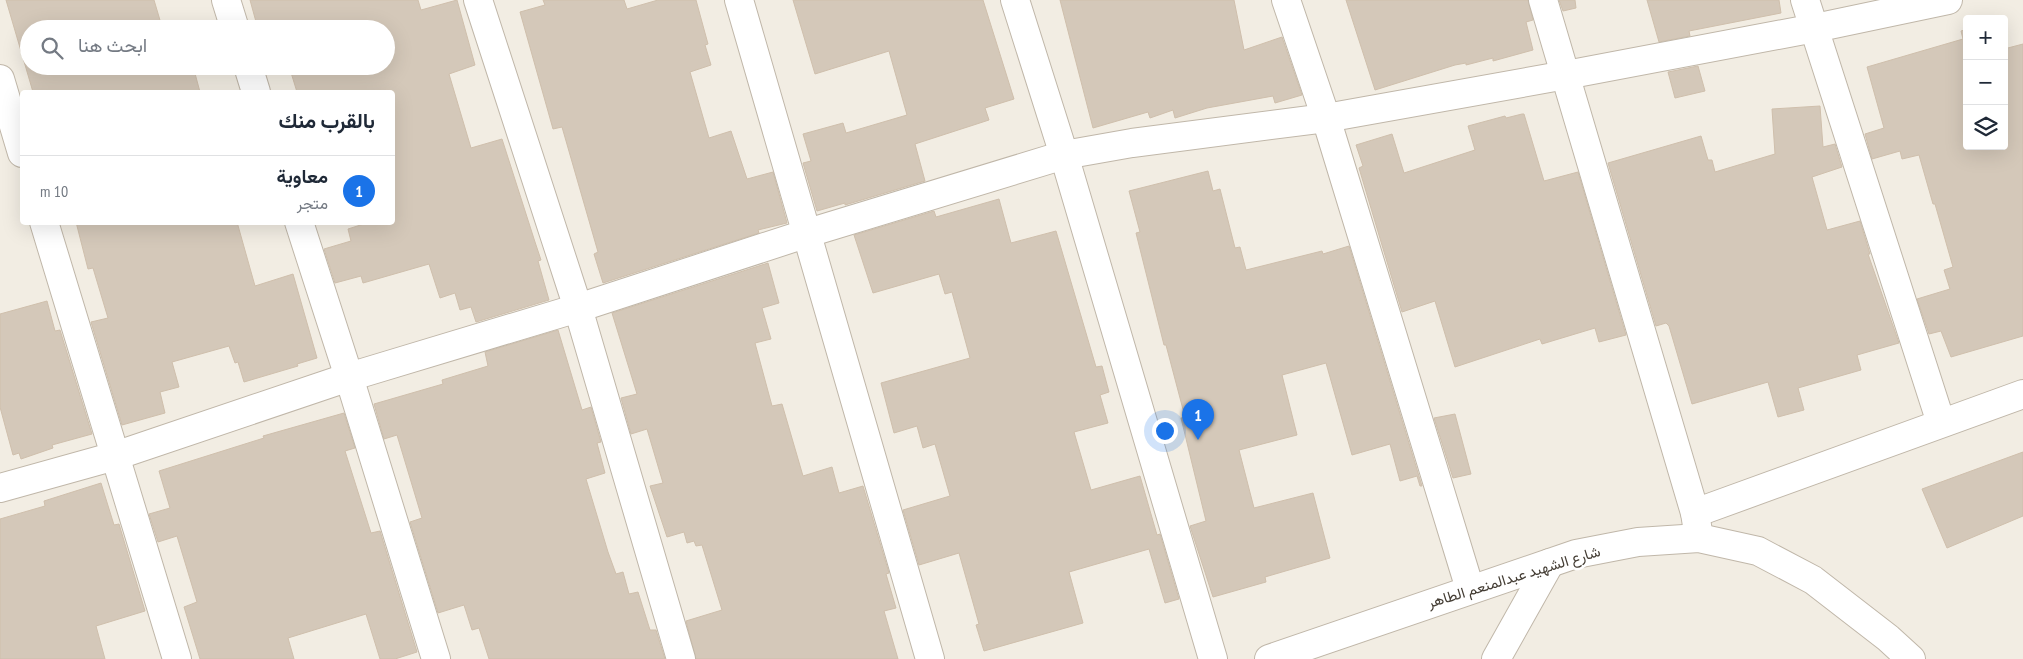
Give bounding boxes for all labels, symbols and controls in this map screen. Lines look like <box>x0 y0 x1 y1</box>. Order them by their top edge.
map controls <box>1963 15 2008 150</box>
button: + <box>1963 15 2008 60</box>
search box <box>20 20 395 75</box>
text: ابحث هنا <box>78 33 147 57</box>
icon: search <box>38 34 66 62</box>
button: − <box>1963 60 2008 105</box>
button: layers <box>1963 105 2008 150</box>
text: بالقرب منك <box>278 107 375 134</box>
text: معاوية <box>277 164 328 188</box>
text: 10 m <box>40 181 68 201</box>
text: 1 <box>355 181 363 201</box>
text: متجر <box>297 193 328 213</box>
pin: 1 <box>1182 399 1214 440</box>
your location <box>1152 418 1178 444</box>
street label: شارع الشهيد عبدالمنعم الطاهر <box>1424 541 1603 614</box>

